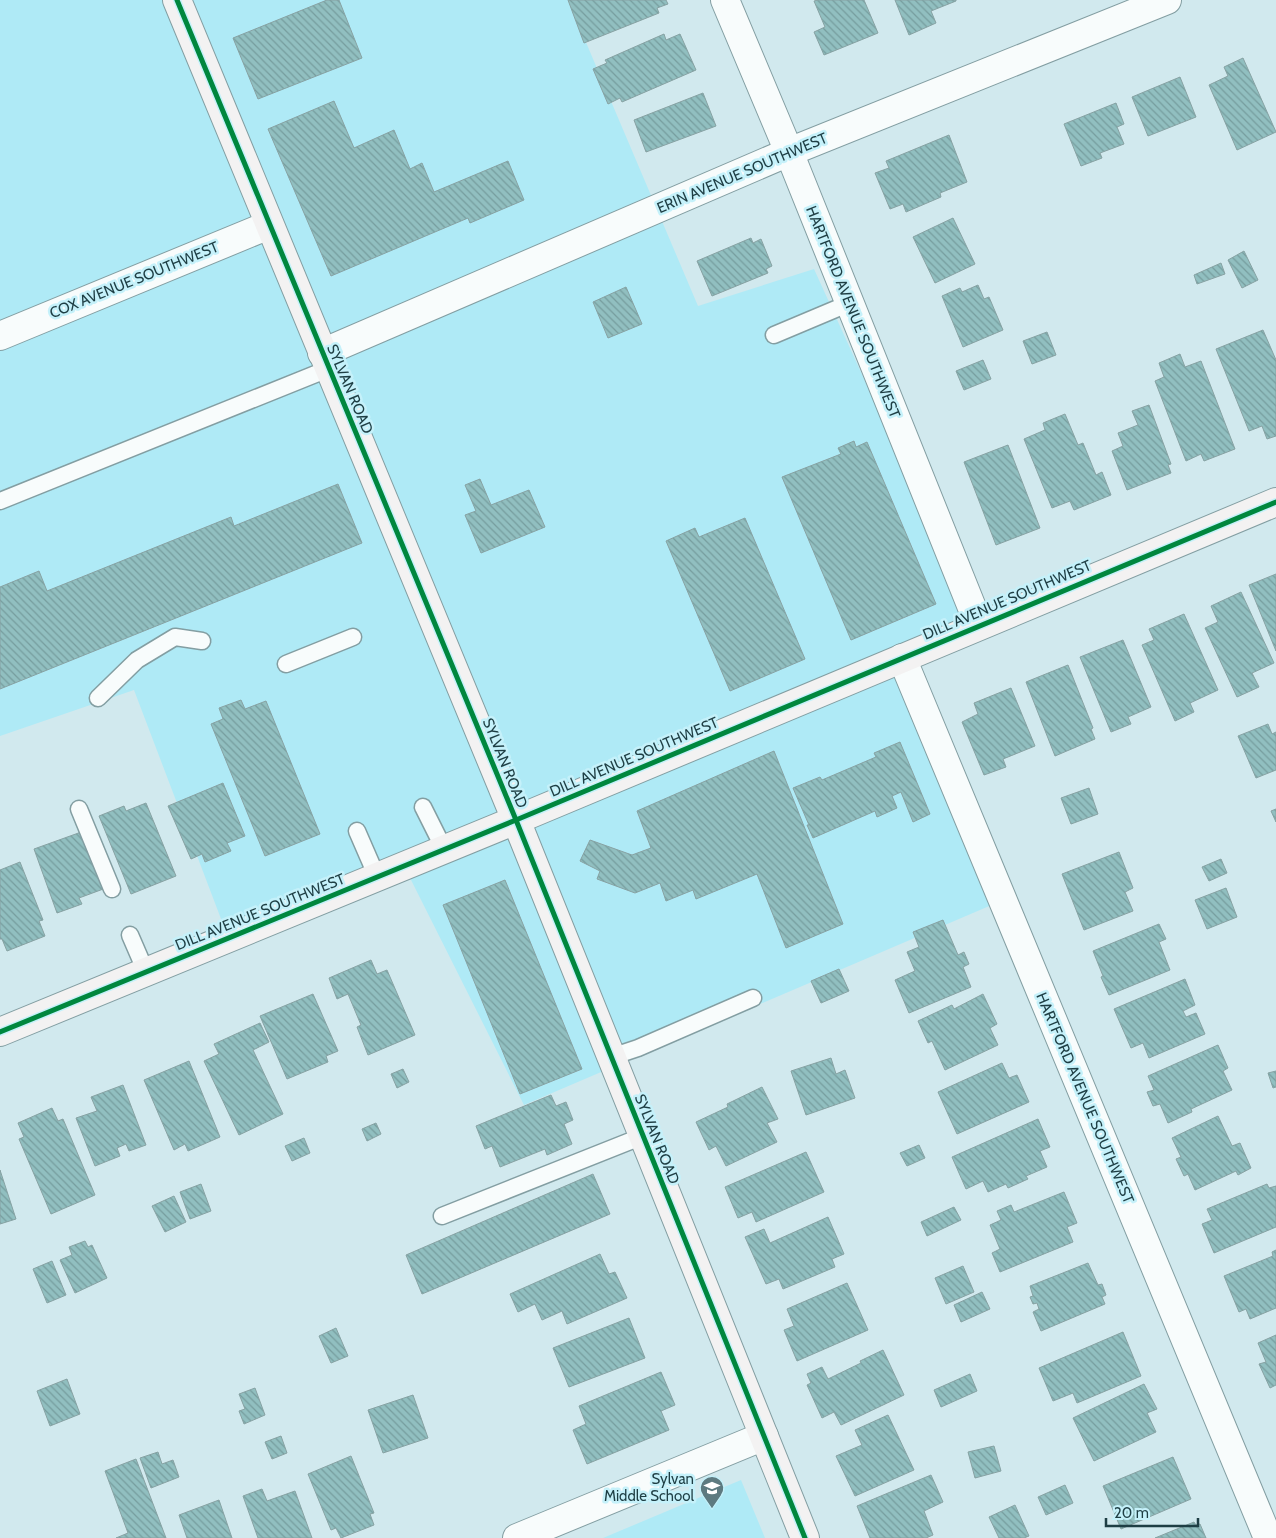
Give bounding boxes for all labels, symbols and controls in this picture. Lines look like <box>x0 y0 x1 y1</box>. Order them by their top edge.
street label: ERIN AVENUE SOUTHWEST <box>654 129 830 217</box>
street label: HARTFORD AVENUE SOUTHWEST <box>802 203 904 421</box>
street label: COX AVENUE SOUTHWEST <box>47 238 221 322</box>
street label: SYLVAN ROAD <box>323 342 377 437</box>
street label: DILL AVENUE SOUTHWEST <box>920 556 1094 644</box>
street label: DILL AVENUE SOUTHWEST <box>547 713 721 801</box>
street label: SYLVAN ROAD <box>479 715 531 811</box>
street label: DILL AVENUE SOUTHWEST <box>173 870 347 954</box>
street label: HARTFORD AVENUE SOUTHWEST <box>1032 990 1138 1206</box>
street label: SYLVAN ROAD <box>631 1091 683 1187</box>
place label: Sylvan Middle School <box>604 1470 694 1505</box>
school or university icon: Sylvan Middle School <box>699 1475 725 1509</box>
scale bar <box>1106 1496 1198 1528</box>
text: 20 m <box>1114 1504 1149 1522</box>

